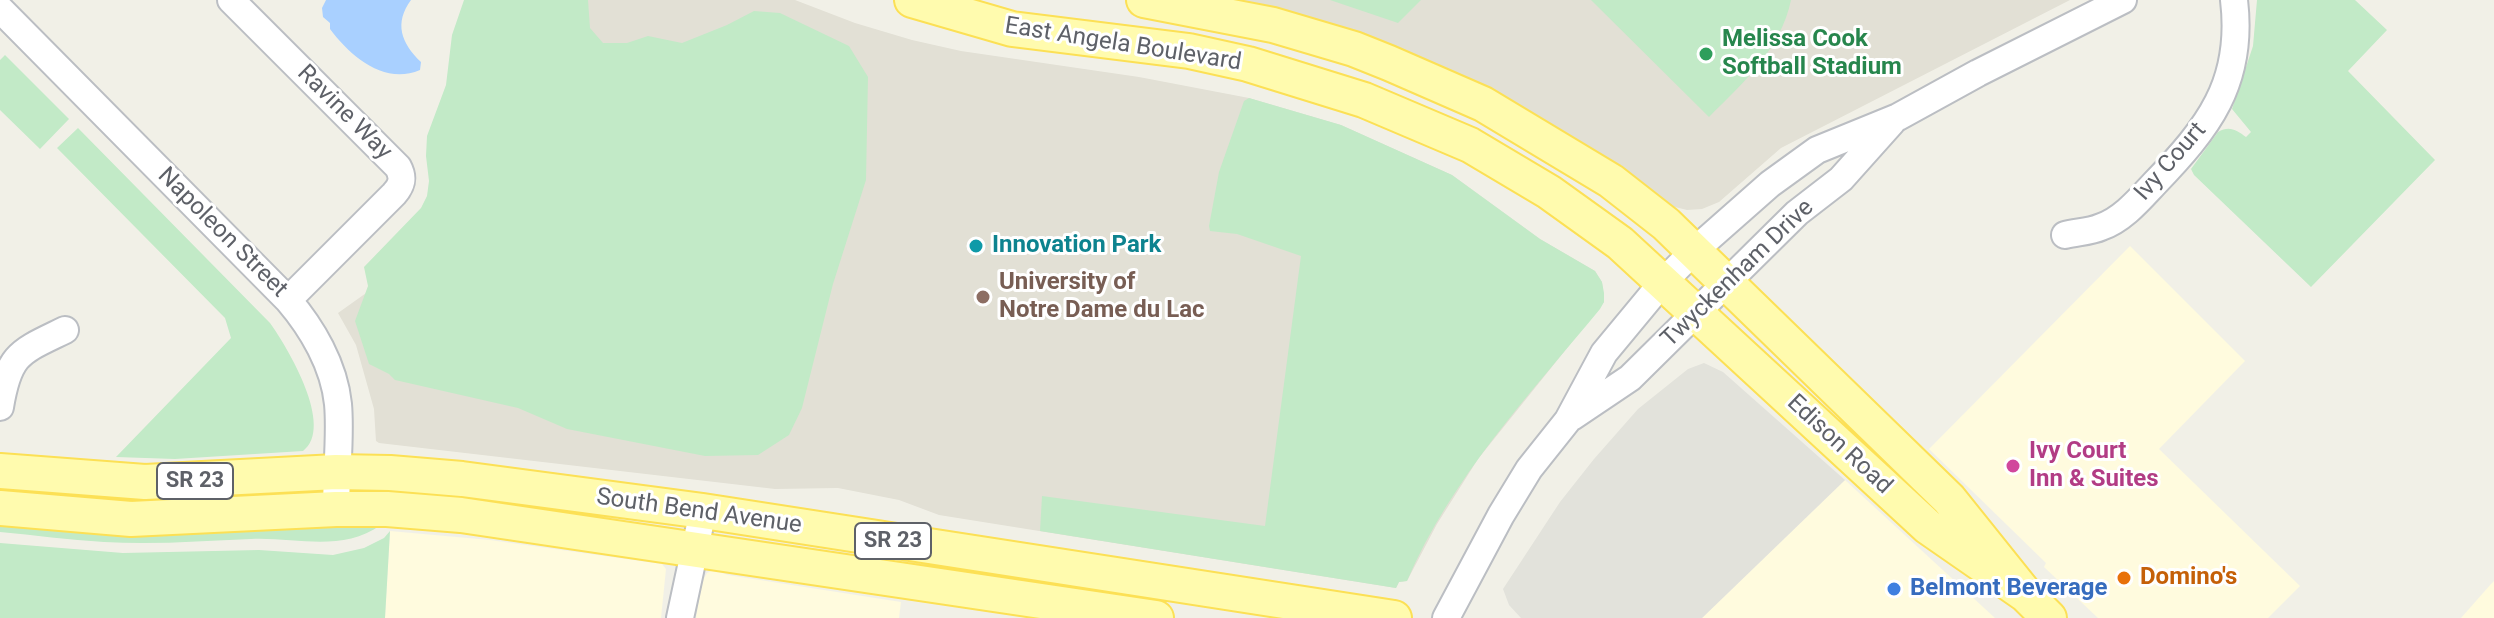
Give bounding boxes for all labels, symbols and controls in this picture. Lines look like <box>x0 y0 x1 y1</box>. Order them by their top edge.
street label: East Angela Boulevard <box>1003 12 1243 78</box>
place label: Melissa Cook Softball Stadium <box>1722 26 1902 82</box>
marker: Melissa Cook Softball Stadium <box>1697 45 1715 63</box>
street label: Ravine Way <box>291 60 397 166</box>
street label: Ivy Court <box>2129 117 2213 207</box>
street label: Napoleon Street <box>151 162 293 304</box>
street label: Twyckenham Drive <box>1656 194 1820 354</box>
place label: Innovation Park <box>992 232 1161 260</box>
marker: Innovation Park <box>967 237 985 255</box>
place label: University of Notre Dame du Lac <box>999 269 1204 325</box>
marker: University of Notre Dame du Lac <box>974 288 992 306</box>
street label: Edison Road <box>1780 389 1898 501</box>
place label: Ivy Court Inn & Suites <box>2029 438 2159 494</box>
marker: Ivy Court Inn & Suites <box>2004 457 2022 475</box>
road number: SR 23 <box>157 463 233 499</box>
street label: South Bend Avenue <box>594 483 804 541</box>
road number: SR 23 <box>855 523 931 559</box>
place label: Domino's <box>2140 564 2237 592</box>
marker: Domino's <box>2115 569 2133 587</box>
place label: Belmont Beverage <box>1910 575 2108 603</box>
marker: Belmont Beverage <box>1885 580 1903 598</box>

